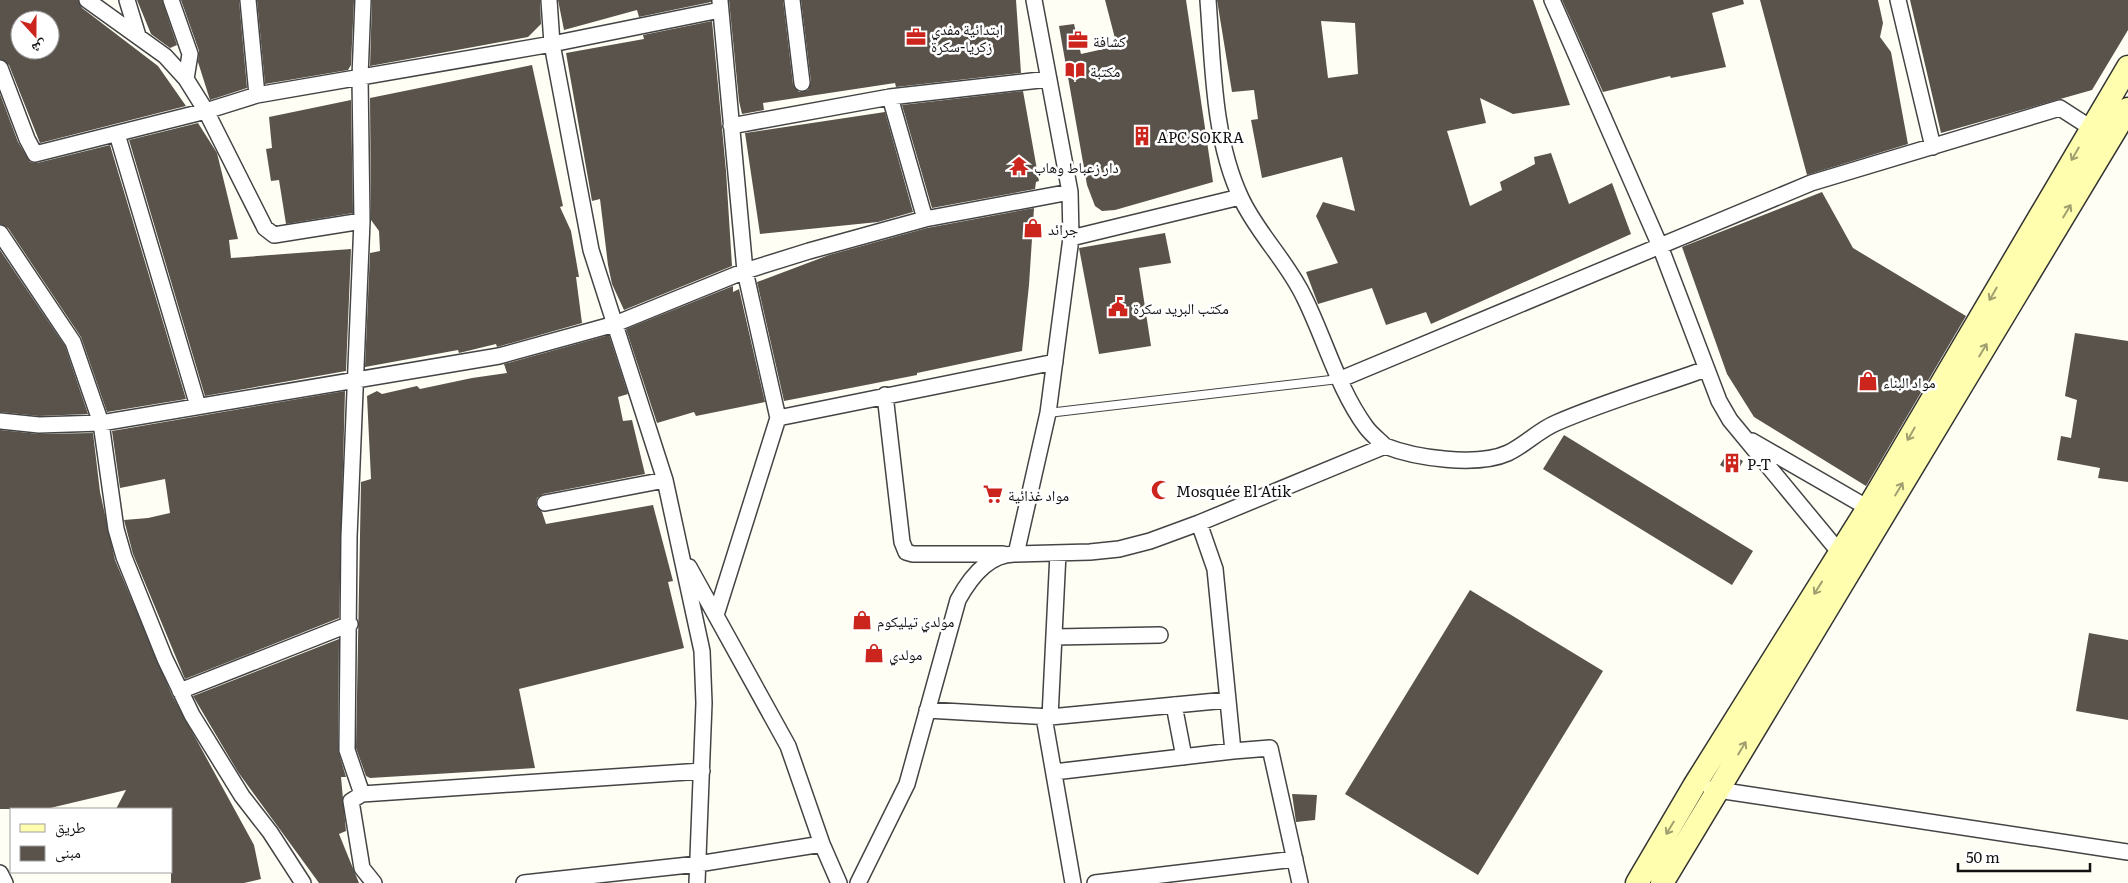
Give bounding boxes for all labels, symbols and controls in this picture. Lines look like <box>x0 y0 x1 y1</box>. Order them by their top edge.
north arrow <box>10 10 60 60</box>
place label: ابتدائية مفدي زكريا-سكرة <box>931 17 1003 57</box>
office icon: ابتدائية مفدي زكريا-سكرة <box>905 26 927 48</box>
office icon: كشافة <box>1067 29 1089 51</box>
place label: كشافة <box>1093 29 1126 52</box>
text: ش <box>29 36 51 60</box>
library icon: مكتبة <box>1064 59 1086 81</box>
place label: مكتبة <box>1090 59 1120 82</box>
building icon: APC SOKRA <box>1131 125 1153 147</box>
place label: APC SOKRA <box>1157 125 1244 148</box>
one-way arrow <box>2070 146 2080 160</box>
temple icon: دار زعباط وهاب <box>1008 155 1030 177</box>
place label: دار زعباط وهاب <box>1034 155 1119 178</box>
one-way arrow <box>2062 204 2072 218</box>
shop icon: جرائد <box>1022 217 1044 239</box>
place label: جرائد <box>1048 217 1079 240</box>
one-way arrow <box>1988 286 1998 300</box>
public building icon: مكتب البريد سكرة <box>1107 296 1129 318</box>
place label: مكتب البريد سكرة <box>1133 296 1229 319</box>
one-way arrow <box>1978 344 1988 358</box>
shop icon: مواد البناء <box>1857 370 1879 392</box>
place label: مواد البناء <box>1883 370 1936 393</box>
one-way arrow <box>1905 426 1915 441</box>
building icon: P-T <box>1721 452 1743 474</box>
place label: P-T <box>1747 452 1771 475</box>
mosque icon: Mosquée El Atik <box>1150 479 1172 501</box>
place label: Mosquée El Atik <box>1176 479 1292 502</box>
supermarket icon: مواد غذائية <box>982 483 1004 505</box>
place label: مواد غذائية <box>1008 483 1069 506</box>
one-way arrow <box>1895 483 1905 497</box>
one-way arrow <box>1812 581 1822 595</box>
shop icon: مولدي تيليكوم <box>851 609 873 631</box>
place label: مولدي تيليكوم <box>877 609 954 633</box>
shop icon: مولدي <box>863 642 885 664</box>
place label: مولدي <box>889 642 923 666</box>
one-way arrow <box>1738 742 1748 756</box>
legend <box>10 808 172 873</box>
text: طريق <box>55 815 86 838</box>
one-way arrow <box>1664 821 1674 835</box>
text: مبنى <box>55 840 81 863</box>
scale bar <box>1958 840 2090 872</box>
text: 50 m <box>1966 845 2000 868</box>

